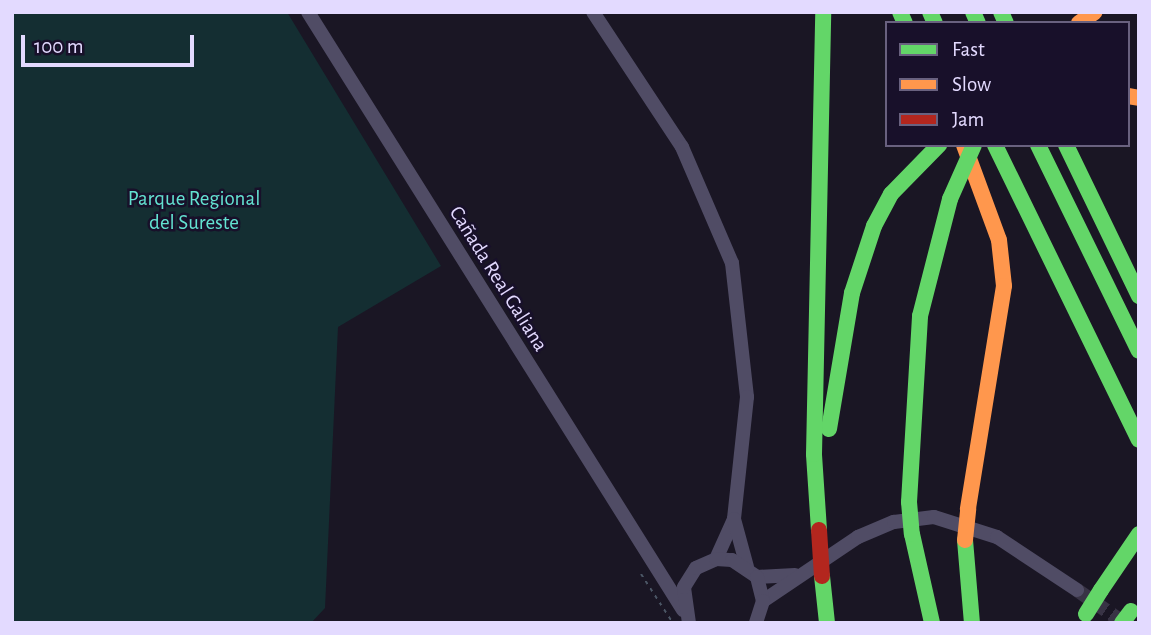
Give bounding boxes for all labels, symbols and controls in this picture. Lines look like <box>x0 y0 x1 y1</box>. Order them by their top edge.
scale bar <box>24 21 198 65</box>
legend <box>885 21 1130 147</box>
text: 100 m <box>34 36 84 57</box>
text: Fast <box>952 39 985 60</box>
text: Slow <box>952 74 991 95</box>
text: Jam <box>952 109 984 130</box>
park label: Parque Regional del Sureste <box>128 186 260 236</box>
street label: Cañada Real Galiana <box>443 202 553 356</box>

